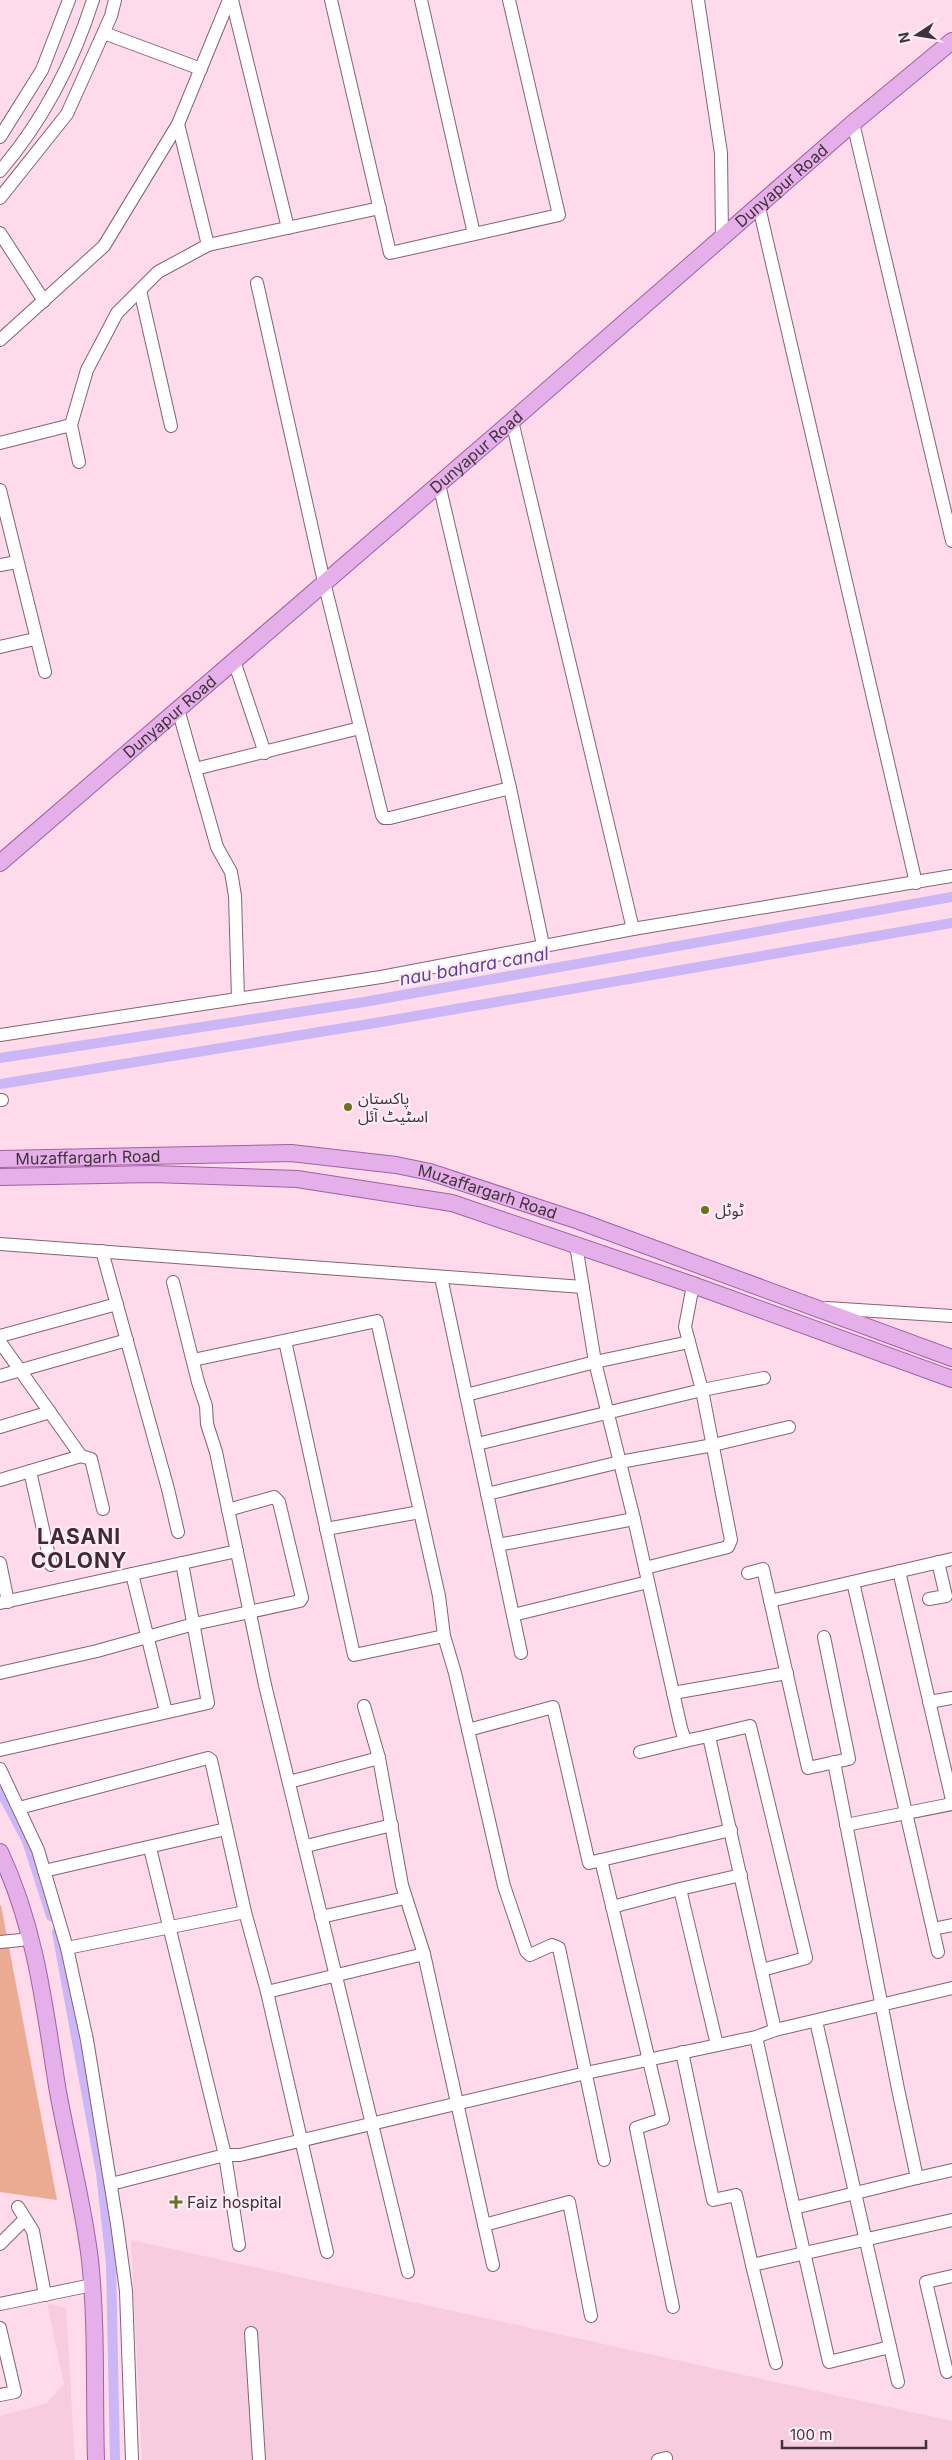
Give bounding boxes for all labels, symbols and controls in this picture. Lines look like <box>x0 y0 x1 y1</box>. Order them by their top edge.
north arrow <box>892 10 942 60</box>
text: N <box>894 31 913 45</box>
street label: Dunyapur Road <box>731 140 832 232</box>
street label: Dunyapur Road <box>425 406 527 498</box>
street label: Dunyapur Road <box>119 671 220 762</box>
water label: nau bahara canal <box>398 942 551 989</box>
place label: پاکستان اسٹیٹ آئل <box>358 1088 428 1126</box>
marker: پاکستان اسٹیٹ آئل <box>342 1101 354 1113</box>
street label: Muzaffargarh Road <box>15 1146 161 1169</box>
street label: Muzaffargarh Road <box>416 1160 560 1223</box>
place label: ٹوٹل <box>715 1200 744 1220</box>
marker: ٹوٹل <box>699 1204 711 1216</box>
district label: LASANI COLONY <box>31 1524 127 1573</box>
place label: Faiz hospital <box>187 2192 282 2212</box>
marker: Faiz hospital <box>169 2195 183 2209</box>
scale bar <box>782 2418 926 2450</box>
text: 100 m <box>790 2425 832 2444</box>

